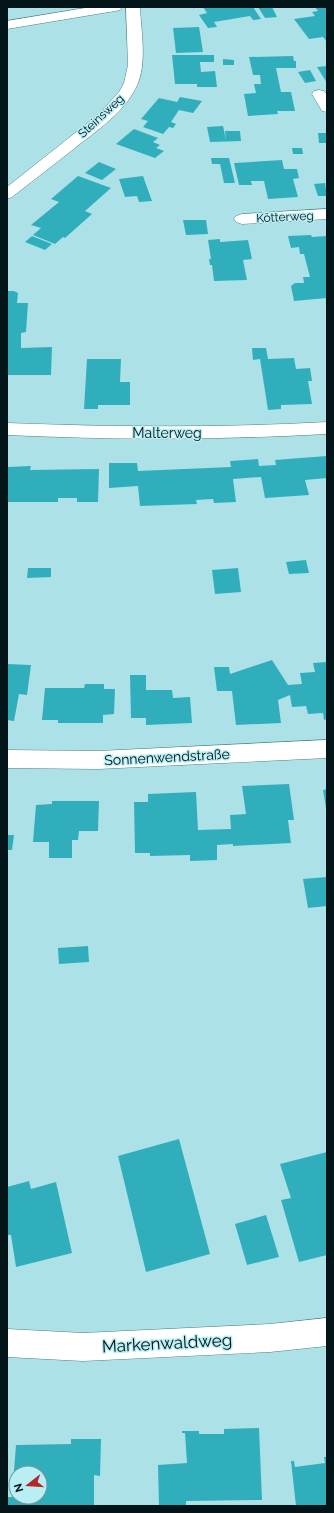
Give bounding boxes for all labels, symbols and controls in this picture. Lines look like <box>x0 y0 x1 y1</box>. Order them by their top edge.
street label: Steinsweg <box>75 91 127 141</box>
street label: Kötterweg <box>256 209 314 225</box>
street label: Malterweg <box>132 425 202 441</box>
street label: Sonnenwendstraße <box>104 746 230 768</box>
street label: Markenwaldweg <box>101 1330 233 1356</box>
north arrow <box>8 1465 48 1505</box>
text: N <box>11 1482 26 1494</box>

